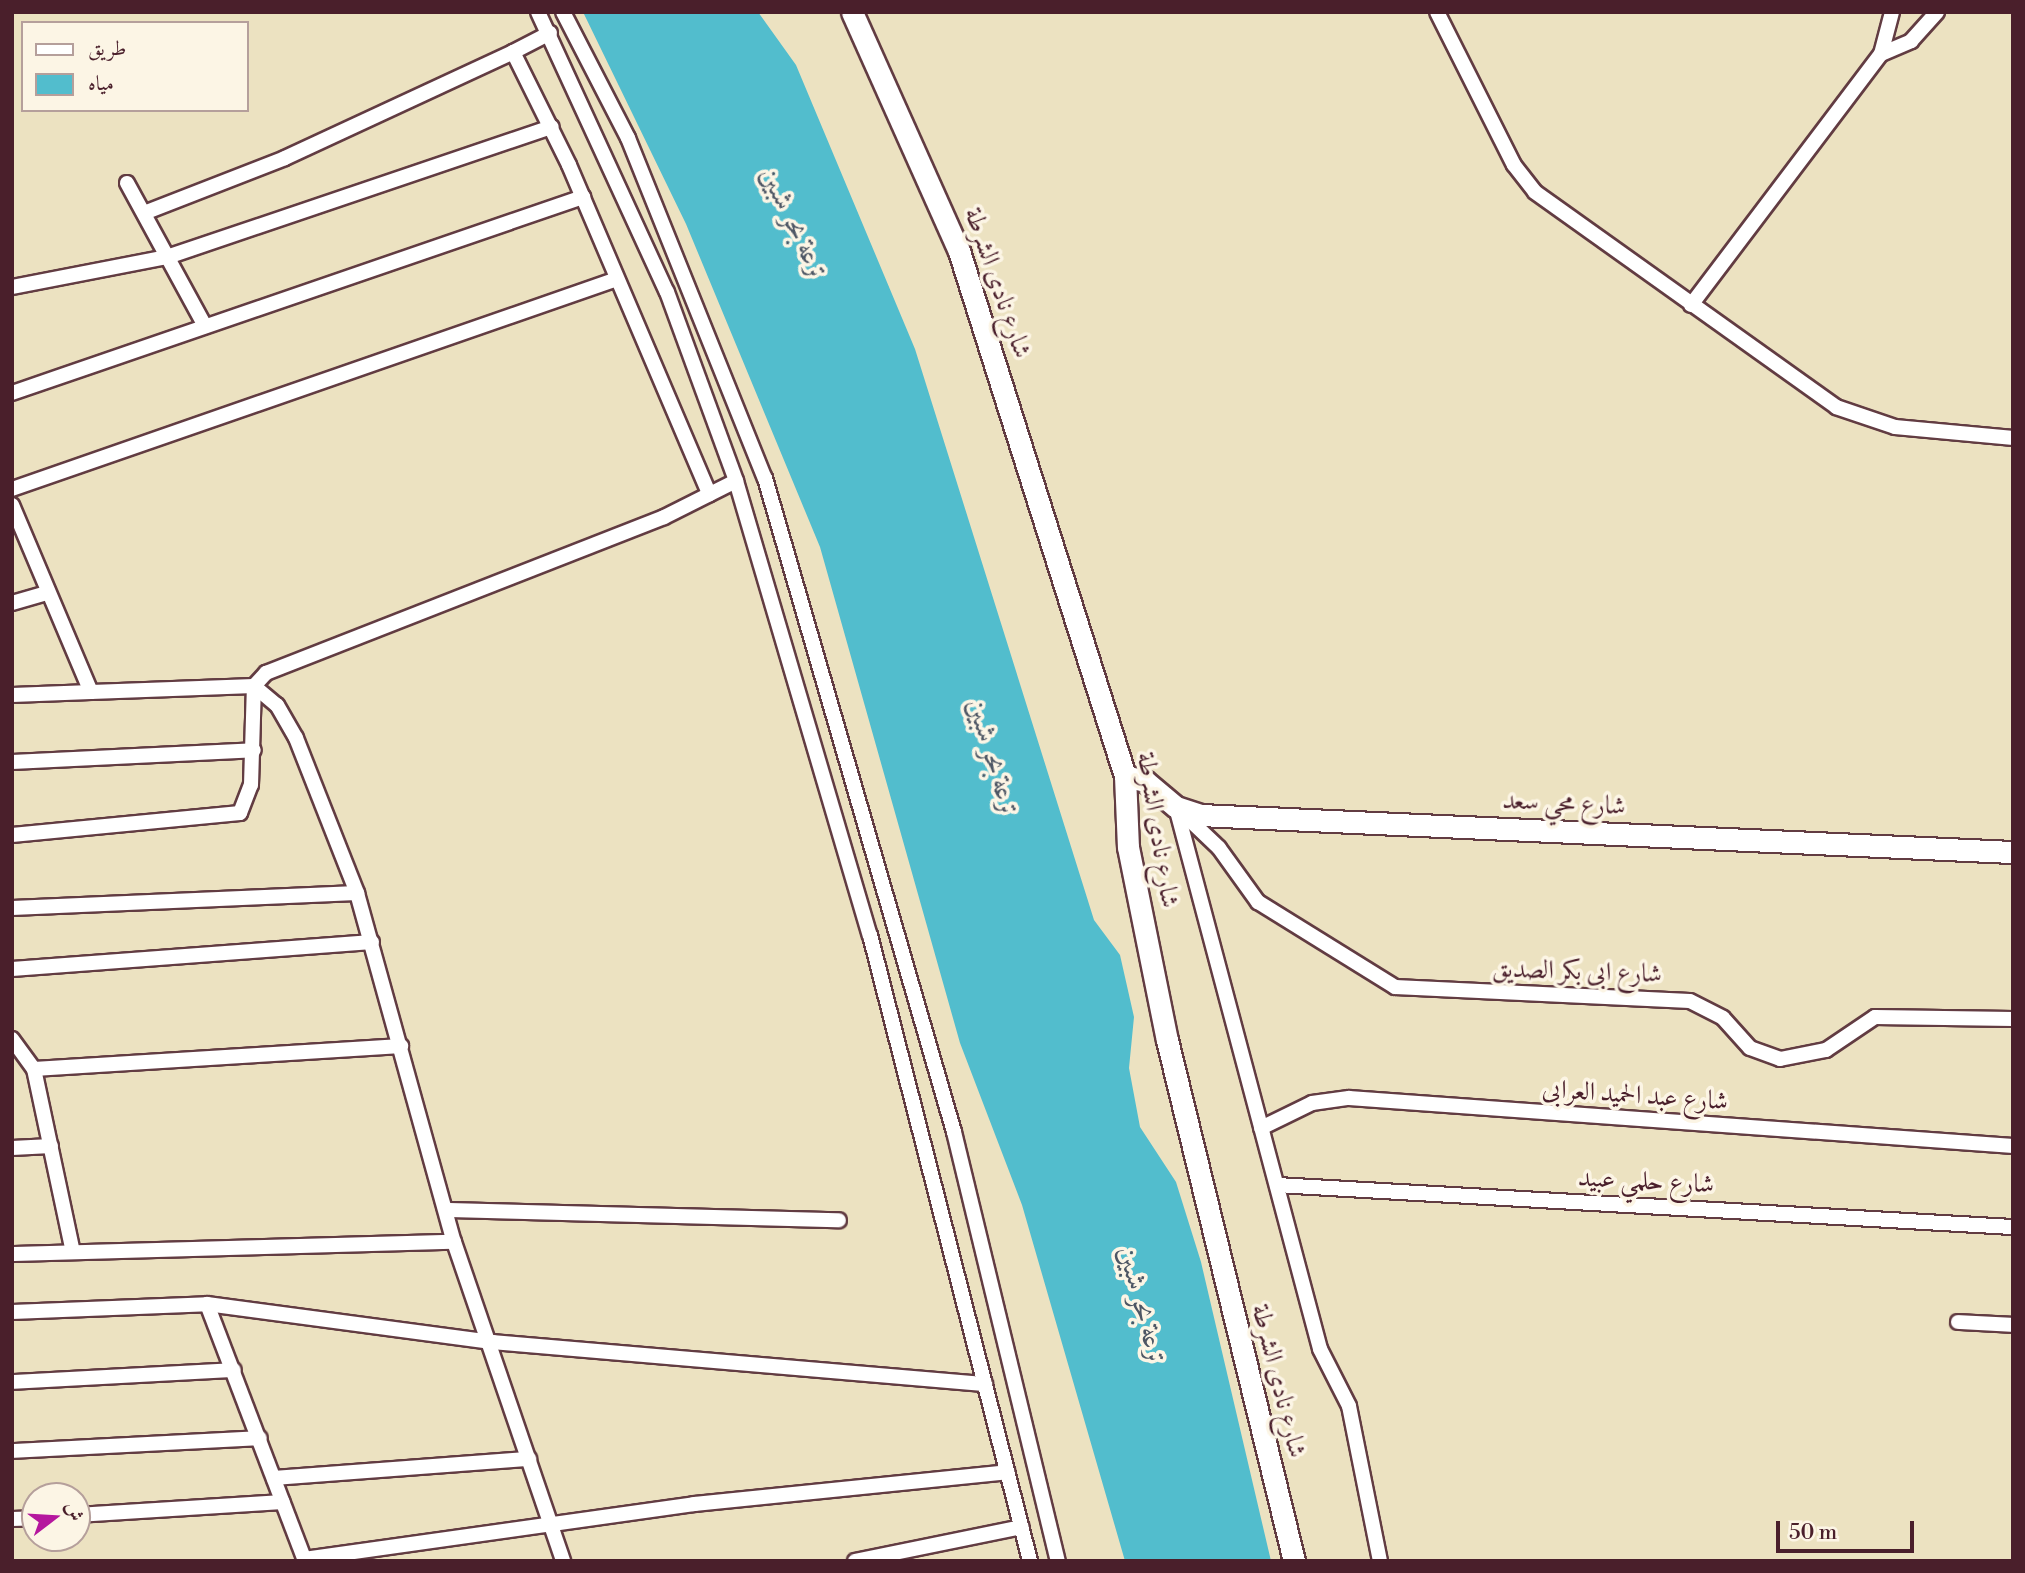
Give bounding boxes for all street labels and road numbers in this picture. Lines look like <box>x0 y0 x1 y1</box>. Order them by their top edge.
street label: شارع نادى الشرطة <box>957 204 1037 362</box>
street label: شارع نادى الشرطة <box>1129 750 1185 910</box>
street label: شارع محي سعد <box>1502 785 1626 823</box>
street label: شارع ابى بكر الصديق <box>1492 953 1662 991</box>
street label: شارع عبد الحميد العرابى <box>1541 1074 1729 1118</box>
street label: شارع حلمي عبيد <box>1577 1163 1715 1201</box>
street label: شارع نادى الشرطة <box>1244 1301 1312 1461</box>

